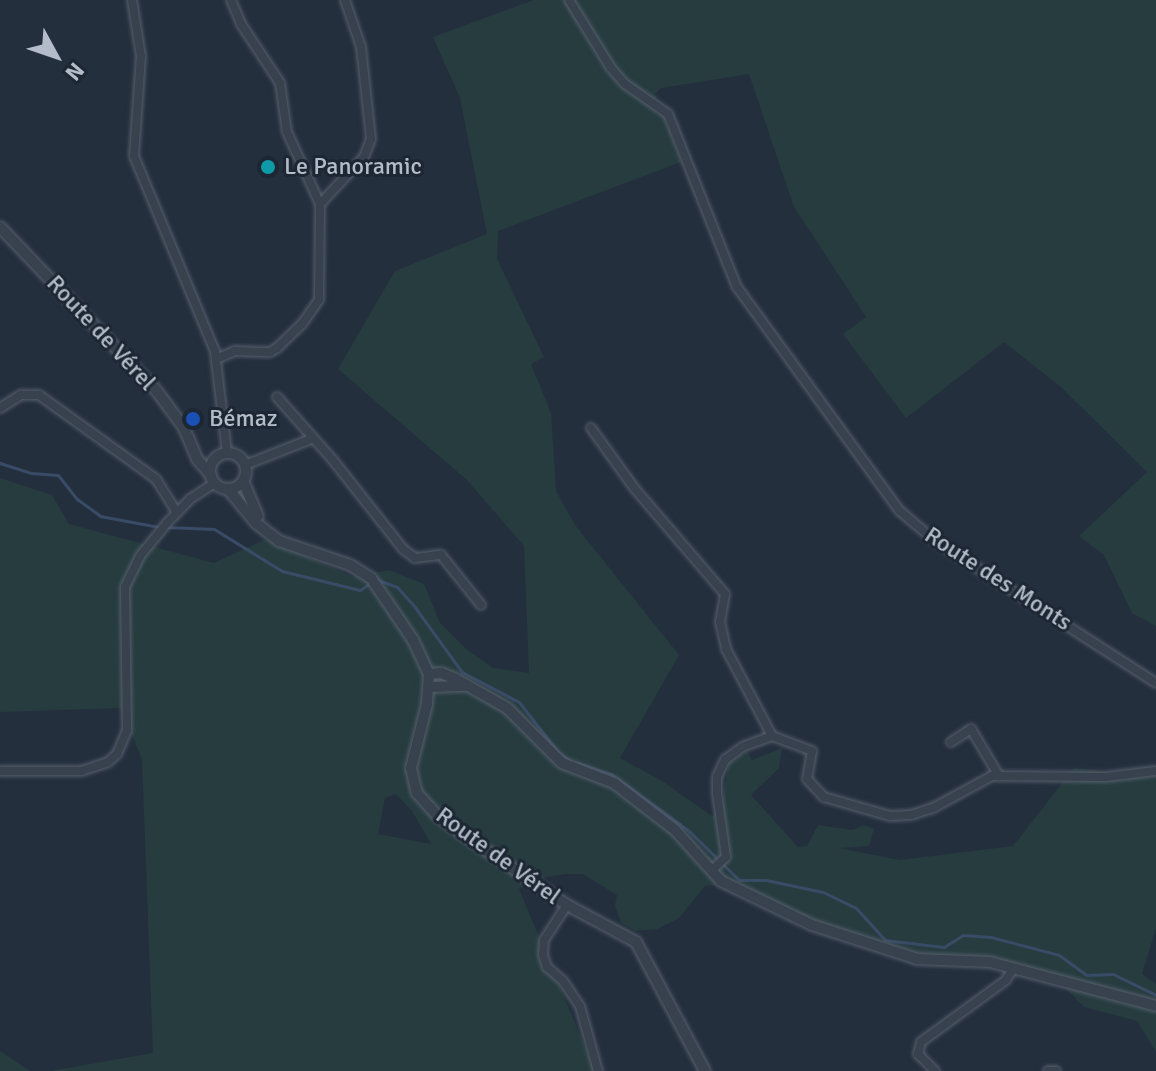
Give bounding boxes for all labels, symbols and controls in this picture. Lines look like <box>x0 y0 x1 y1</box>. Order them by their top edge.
north arrow <box>16 16 96 96</box>
text: N <box>60 57 90 86</box>
place label: Le Panoramic <box>284 153 422 181</box>
marker: Le Panoramic <box>259 158 277 176</box>
street label: Route de Vérel <box>40 269 162 397</box>
place label: Bémaz <box>209 405 278 433</box>
marker: Bémaz <box>184 410 202 428</box>
street label: Route des Monts <box>919 521 1077 637</box>
street label: Route de Vérel <box>430 801 566 911</box>

